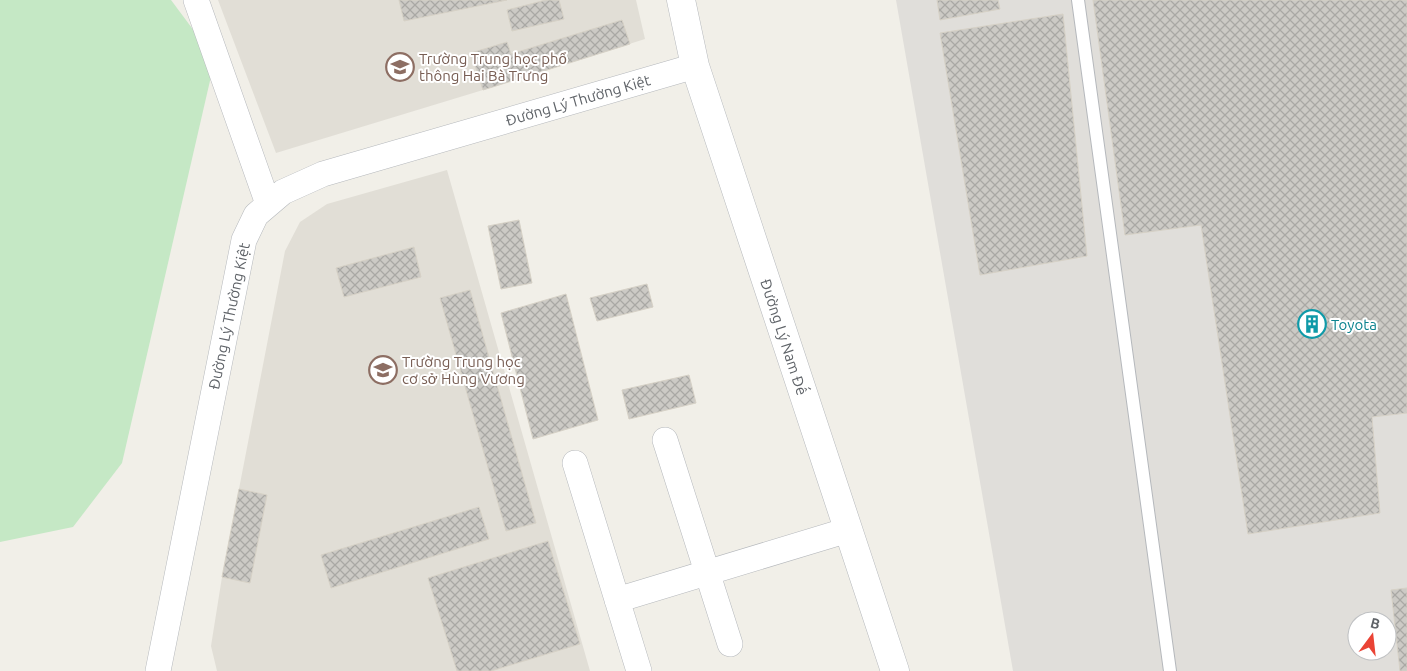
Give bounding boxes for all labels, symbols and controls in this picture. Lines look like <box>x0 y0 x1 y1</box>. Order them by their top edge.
place label: Trường Trung học phổ thông Hai Bà Trưng <box>419 50 567 84</box>
school or university icon: Trường Trung học phổ thông Hai Bà Trưng <box>385 52 415 82</box>
street label: Đường Lý Thường Kiệt <box>504 71 652 129</box>
street label: Đường Lý Thường Kiệt <box>205 241 253 391</box>
street label: Đường Lý Nam Đế <box>757 276 812 397</box>
building icon: Toyota <box>1297 309 1327 339</box>
place label: Toyota <box>1331 316 1377 333</box>
place label: Trường Trung học cơ sở Hùng Vương <box>402 353 525 387</box>
school or university icon: Trường Trung học cơ sở Hùng Vương <box>368 355 398 385</box>
north arrow <box>1347 611 1397 661</box>
text: B <box>1369 615 1382 632</box>

